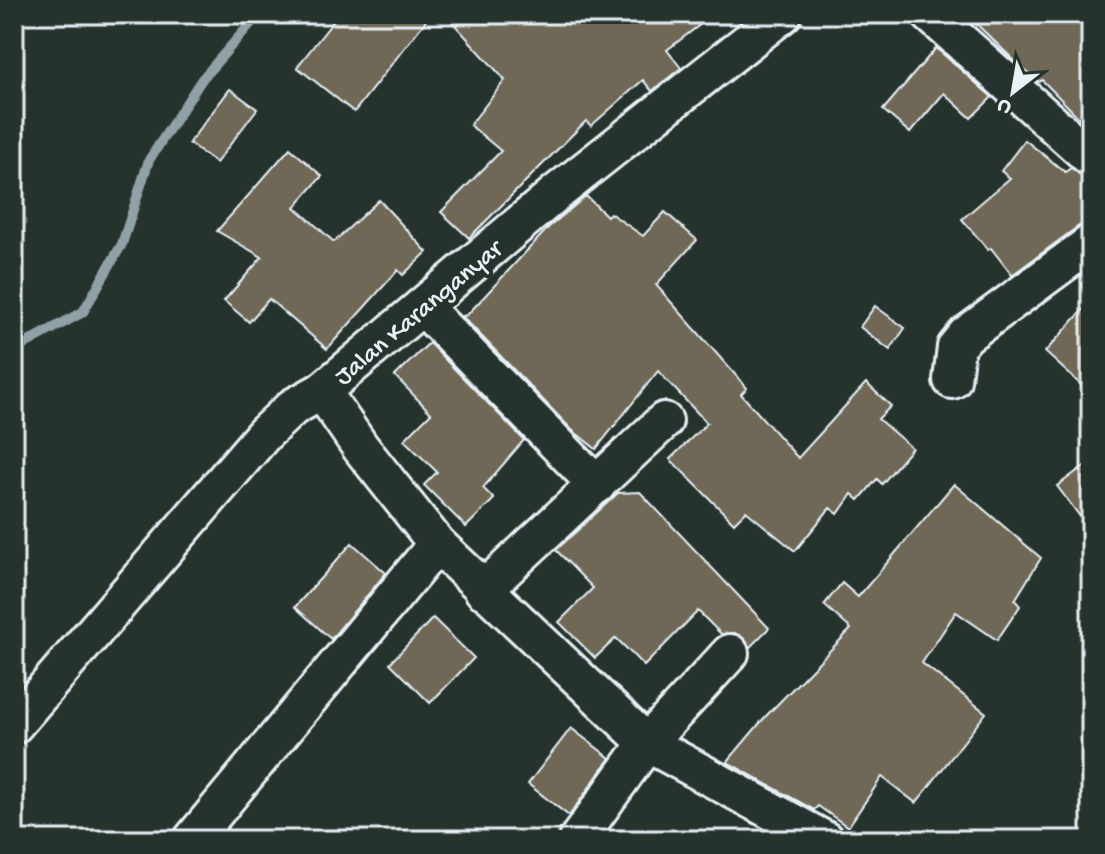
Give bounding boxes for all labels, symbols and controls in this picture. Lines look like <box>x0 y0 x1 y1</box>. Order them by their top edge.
north arrow <box>973 52 1053 132</box>
text: U <box>992 91 1017 120</box>
street label: Jalan Karanganyar <box>330 233 512 394</box>

